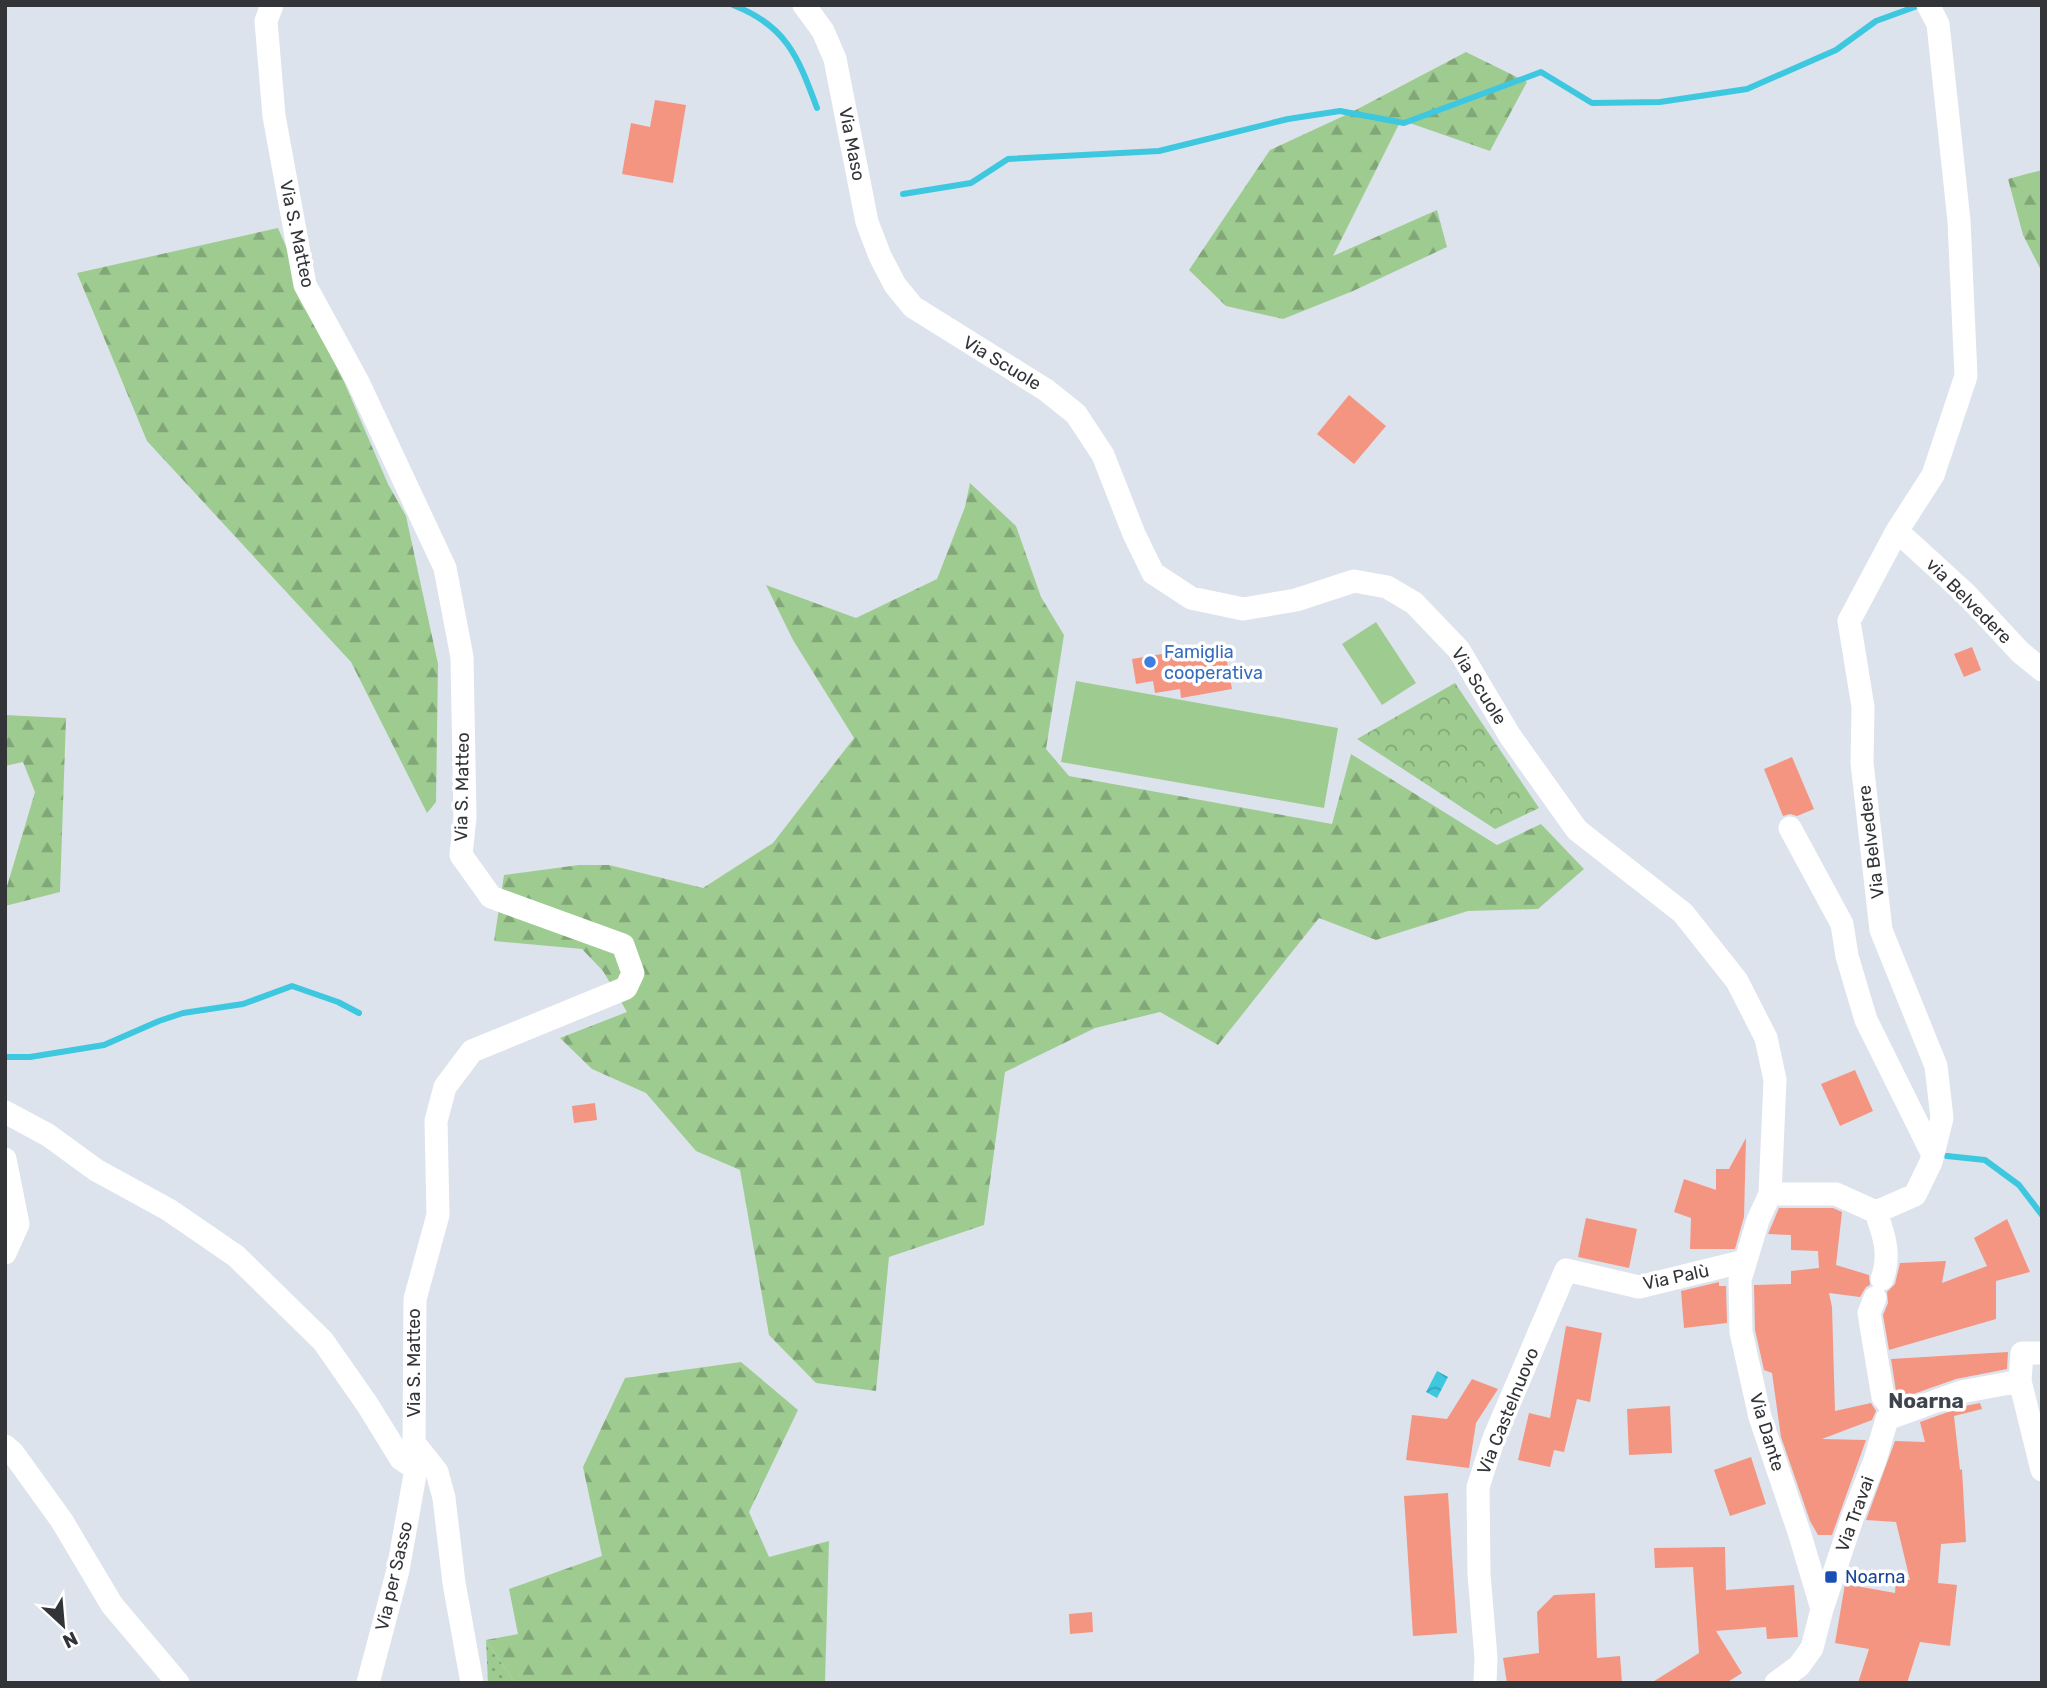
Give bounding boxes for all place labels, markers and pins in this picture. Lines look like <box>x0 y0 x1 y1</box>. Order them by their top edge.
place label: Famiglia cooperativa <box>1164 641 1263 684</box>
marker: Famiglia cooperativa <box>1142 654 1158 670</box>
place label: Noarna <box>1845 1566 1905 1588</box>
marker: Noarna <box>1823 1569 1839 1585</box>

